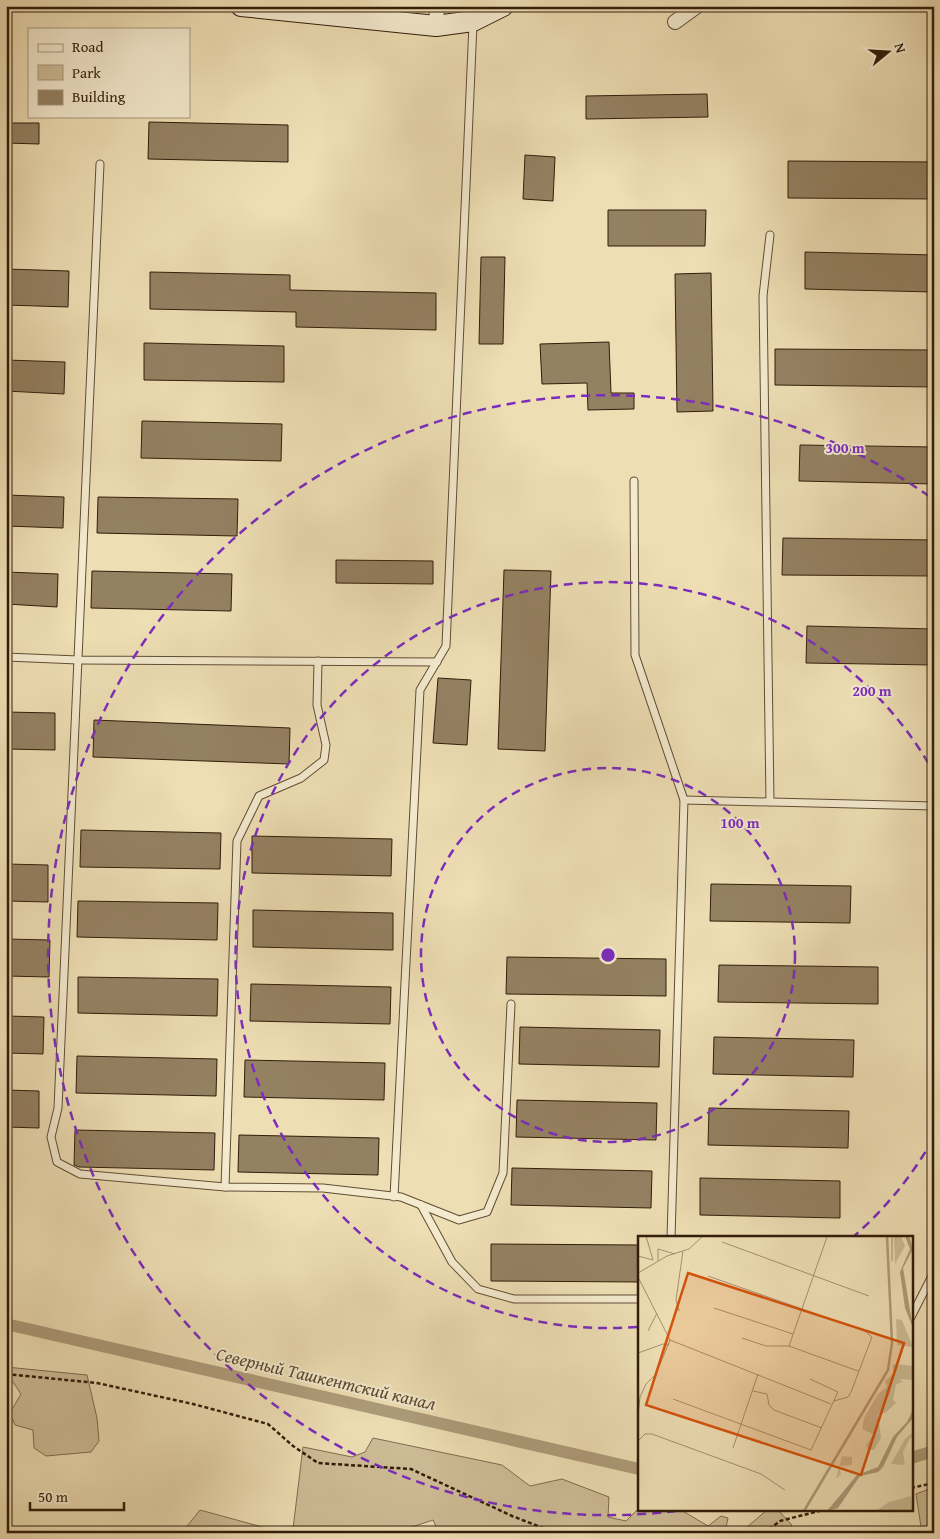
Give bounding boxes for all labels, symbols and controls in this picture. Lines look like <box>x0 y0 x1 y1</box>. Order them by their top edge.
legend <box>28 28 190 118</box>
north arrow <box>862 28 912 78</box>
text: Road <box>72 36 103 57</box>
text: N <box>889 40 912 56</box>
text: Park <box>72 62 101 83</box>
text: Building <box>72 86 126 107</box>
text: 300 m <box>825 437 865 458</box>
text: 200 m <box>852 680 892 701</box>
text: 100 m <box>720 812 760 833</box>
centre of rings <box>599 946 617 964</box>
inset map <box>638 1236 912 1512</box>
water label: Северный Ташкентский канал <box>214 1340 439 1417</box>
scale bar <box>30 1479 124 1511</box>
text: 50 m <box>38 1486 69 1507</box>

